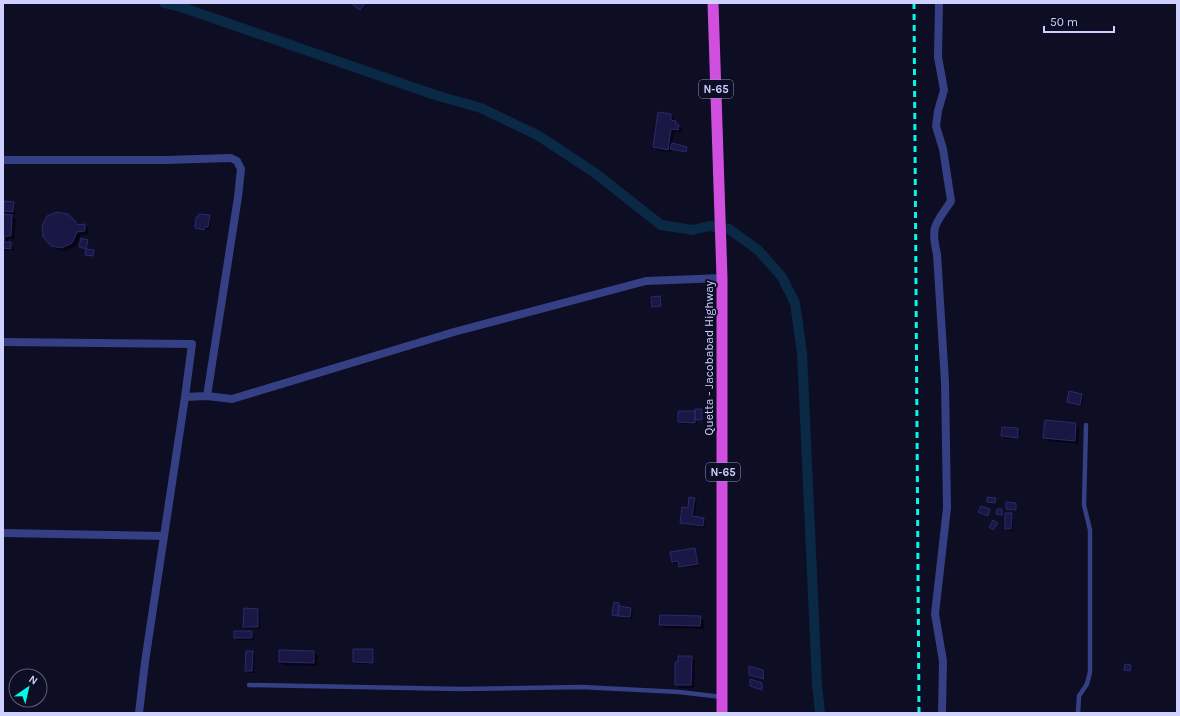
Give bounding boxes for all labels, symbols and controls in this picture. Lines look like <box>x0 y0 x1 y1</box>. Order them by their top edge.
scale bar <box>1044 8 1114 34</box>
text: 50 m <box>1050 15 1078 29</box>
road number: N-65 <box>699 80 733 98</box>
street label: Quetta - Jacobabad Highway <box>702 280 716 435</box>
road number: N-65 <box>706 463 740 481</box>
north arrow <box>8 668 48 708</box>
text: N <box>26 673 40 688</box>

